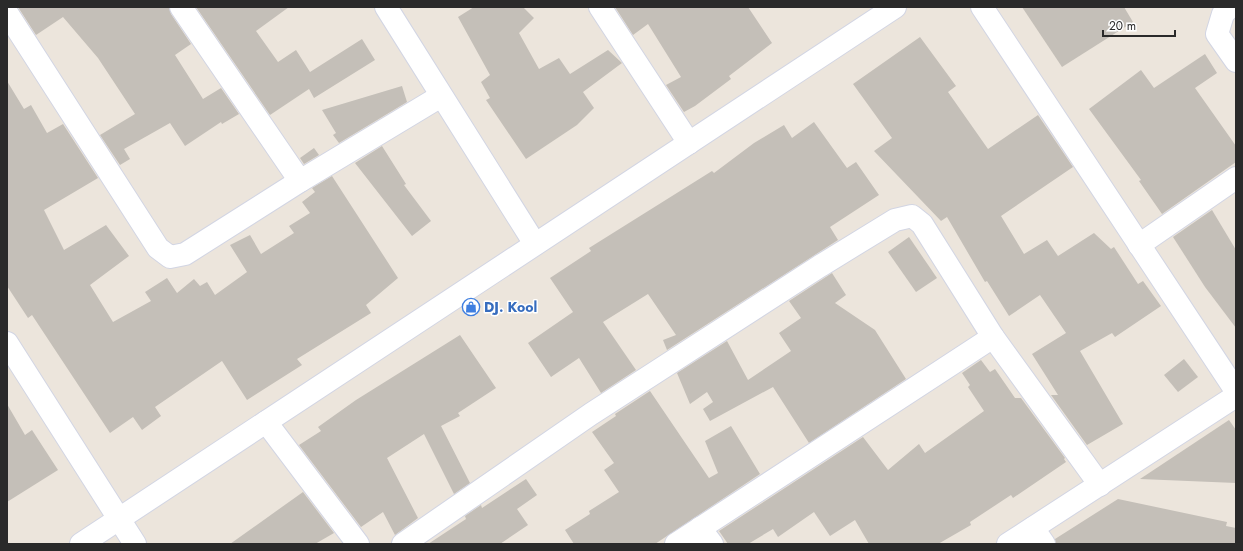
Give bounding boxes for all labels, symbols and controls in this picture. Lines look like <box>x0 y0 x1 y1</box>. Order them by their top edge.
scale bar <box>1103 12 1175 38</box>
text: 20 m <box>1109 17 1136 35</box>
shop icon: DJ. Kool <box>461 297 481 317</box>
place label: DJ. Kool <box>484 297 537 317</box>

